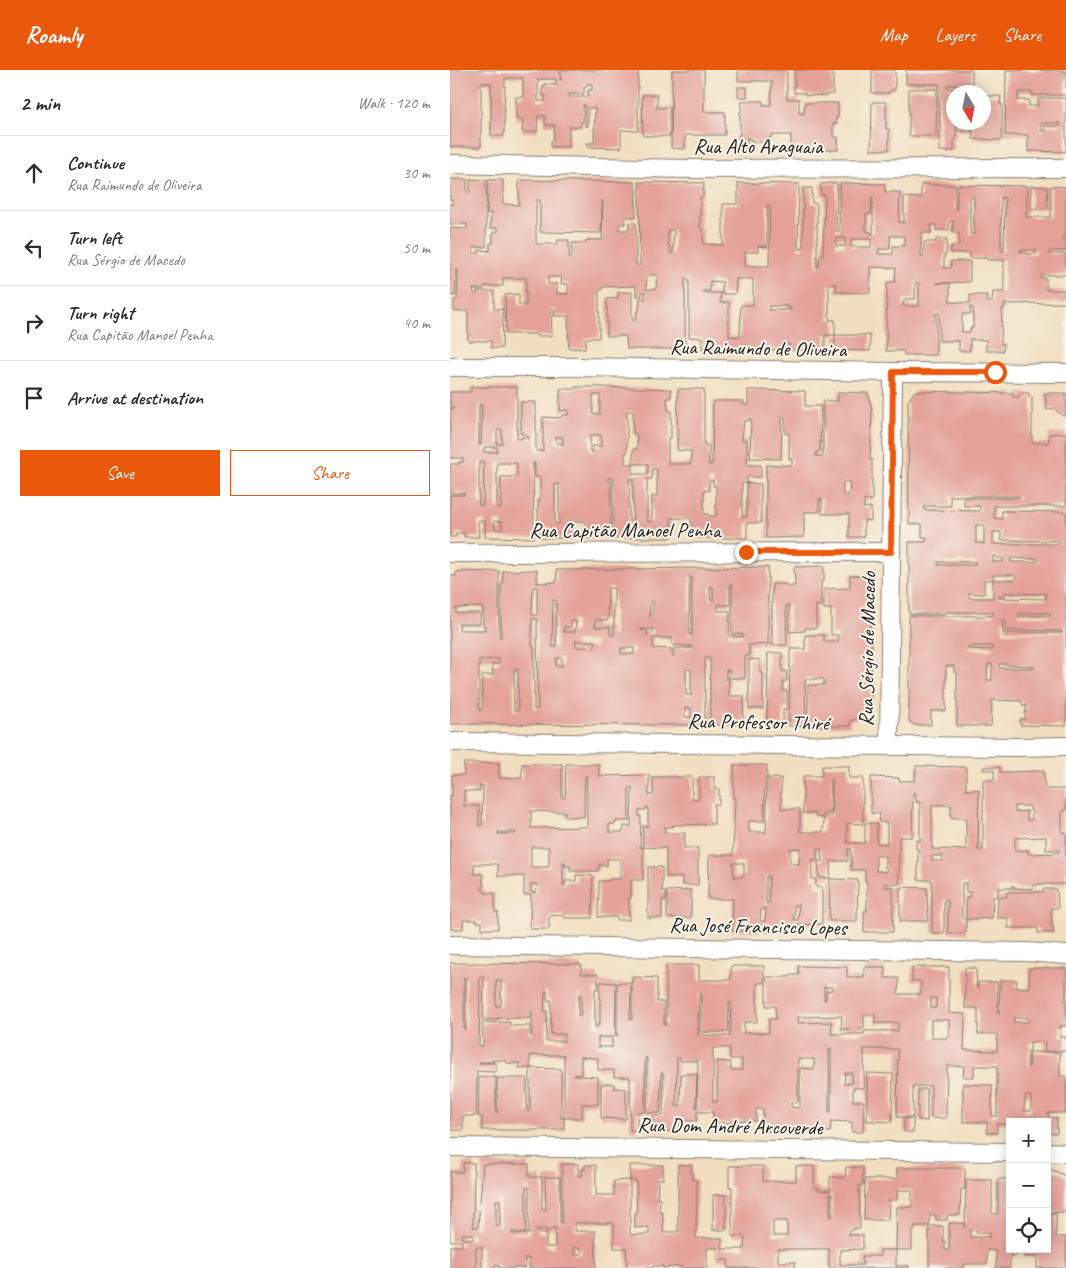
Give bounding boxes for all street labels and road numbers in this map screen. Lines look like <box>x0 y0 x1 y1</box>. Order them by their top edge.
street label: Rua Alto Araguaia <box>694 133 824 159</box>
street label: Rua Raimundo de Oliveira <box>670 333 848 363</box>
street label: Rua Capitão Manoel Penha <box>529 517 723 543</box>
street label: Rua Sérgio de Macedo <box>853 570 881 727</box>
street label: Rua Professor Thiré <box>687 708 832 736</box>
street label: Rua José Francisco Lopes <box>669 911 849 941</box>
street label: Rua Dom André Arcoverde <box>637 1111 824 1141</box>

